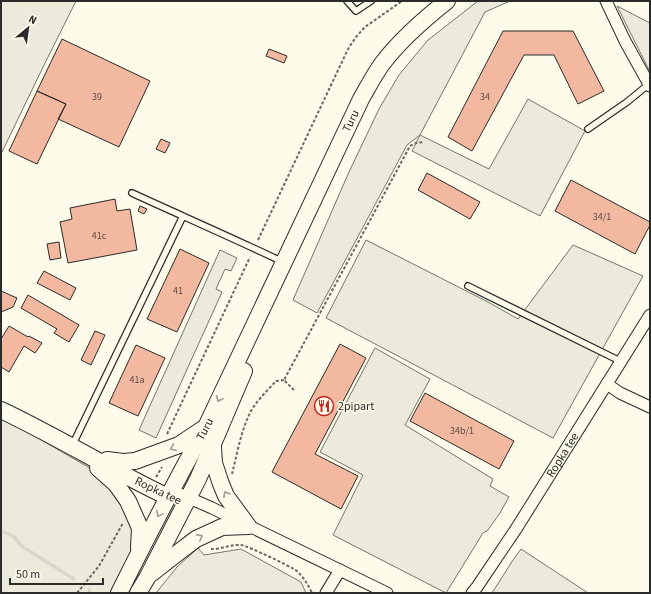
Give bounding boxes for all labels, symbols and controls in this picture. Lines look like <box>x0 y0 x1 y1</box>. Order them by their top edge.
north arrow <box>8 8 48 48</box>
text: N <box>26 11 39 28</box>
house number: 39 <box>92 90 102 104</box>
house number: 34 <box>480 90 490 104</box>
street label: Turu <box>338 107 363 135</box>
house number: 34/1 <box>593 210 611 224</box>
house number: 41c <box>92 229 107 243</box>
house number: 41 <box>173 284 183 298</box>
house number: 41a <box>130 373 144 387</box>
one-way arrow <box>216 395 224 402</box>
restaurant icon: 2pipart <box>313 395 335 417</box>
place label: 2pipart <box>338 398 374 415</box>
street label: Turu <box>192 415 218 443</box>
house number: 34b/1 <box>450 424 474 438</box>
street label: Ropka tee <box>542 429 583 481</box>
one-way arrow <box>169 443 176 451</box>
street label: Ropka tee <box>132 473 184 509</box>
one-way arrow <box>223 491 231 498</box>
one-way arrow <box>156 510 164 517</box>
one-way arrow <box>196 535 203 542</box>
scale bar <box>10 560 103 586</box>
text: 50 m <box>16 566 40 583</box>

